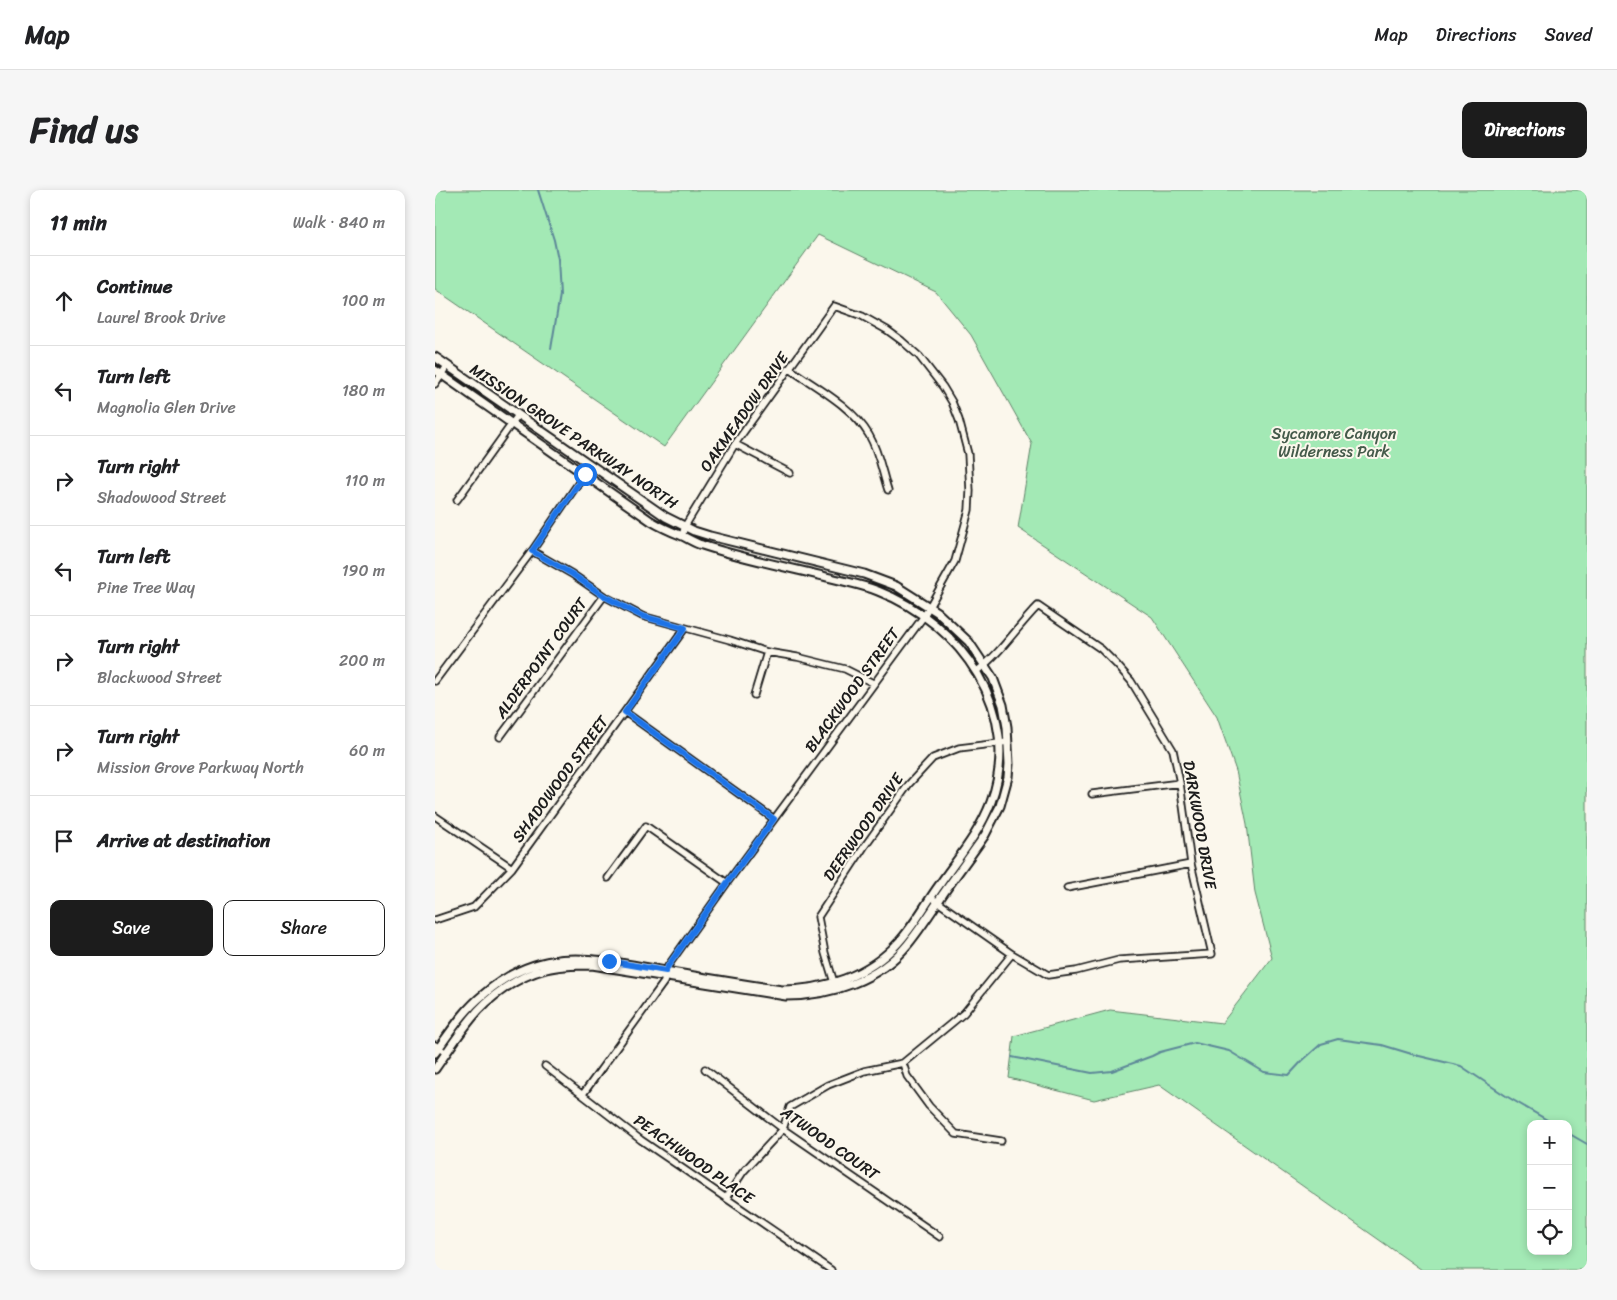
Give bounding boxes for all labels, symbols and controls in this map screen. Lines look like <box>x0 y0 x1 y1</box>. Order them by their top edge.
text: Map <box>25 14 69 56</box>
text: Map <box>1375 19 1408 51</box>
text: Directions <box>1436 19 1517 51</box>
text: Saved <box>1545 19 1592 51</box>
text: Find us <box>30 99 138 161</box>
button: Directions <box>1462 102 1587 158</box>
text: 11 min <box>50 204 107 242</box>
text: Walk · 840 m <box>293 208 385 237</box>
text: Continue <box>97 270 173 303</box>
text: 100 m <box>341 286 385 315</box>
icon: ahead <box>50 287 78 315</box>
text: Laurel Brook Drive <box>97 303 226 332</box>
street label: OAKMEADOW DRIVE <box>692 345 797 478</box>
street label: MISSION GROVE PARKWAY NORTH <box>464 355 685 517</box>
text: Turn left <box>97 360 170 393</box>
text: 180 m <box>342 376 385 405</box>
icon: left <box>50 377 78 405</box>
text: Magnolia Glen Drive <box>97 393 236 422</box>
park label: Sycamore Canyon Wilderness Park <box>1272 419 1397 466</box>
text: Turn right <box>97 450 179 483</box>
route start <box>574 463 597 486</box>
text: 110 m <box>345 466 385 495</box>
icon: right <box>50 467 78 495</box>
text: Shadowood Street <box>97 483 226 512</box>
text: Turn left <box>97 540 170 573</box>
text: 190 m <box>342 556 385 585</box>
icon: left <box>50 557 78 585</box>
text: Pine Tree Way <box>97 573 195 602</box>
street label: ALDERPOINT COURT <box>486 590 596 725</box>
street label: BLACKWOOD STREET <box>796 620 908 759</box>
text: Turn right <box>97 630 179 663</box>
text: 200 m <box>339 646 385 675</box>
icon: right <box>50 647 78 675</box>
text: Blackwood Street <box>97 663 222 692</box>
street label: SHADOWOOD STREET <box>504 708 617 849</box>
text: Turn right <box>97 720 179 753</box>
text: 60 m <box>349 736 385 765</box>
icon: right <box>50 737 78 765</box>
text: Mission Grove Parkway North <box>97 753 304 782</box>
street label: DARKWOOD DRIVE <box>1174 758 1226 893</box>
street label: DEERWOOD DRIVE <box>815 766 912 887</box>
text: Arrive at destination <box>97 824 270 857</box>
icon: arrive <box>50 827 78 855</box>
button: Save <box>50 900 213 956</box>
button: Share <box>223 900 385 956</box>
route end <box>598 950 621 973</box>
street label: ATWOOD COURT <box>774 1098 886 1188</box>
street label: PEACHWOOD PLACE <box>627 1106 761 1212</box>
map controls <box>1527 1120 1572 1255</box>
button: + <box>1527 1120 1572 1165</box>
button: − <box>1527 1165 1572 1210</box>
button: locate <box>1527 1210 1572 1255</box>

